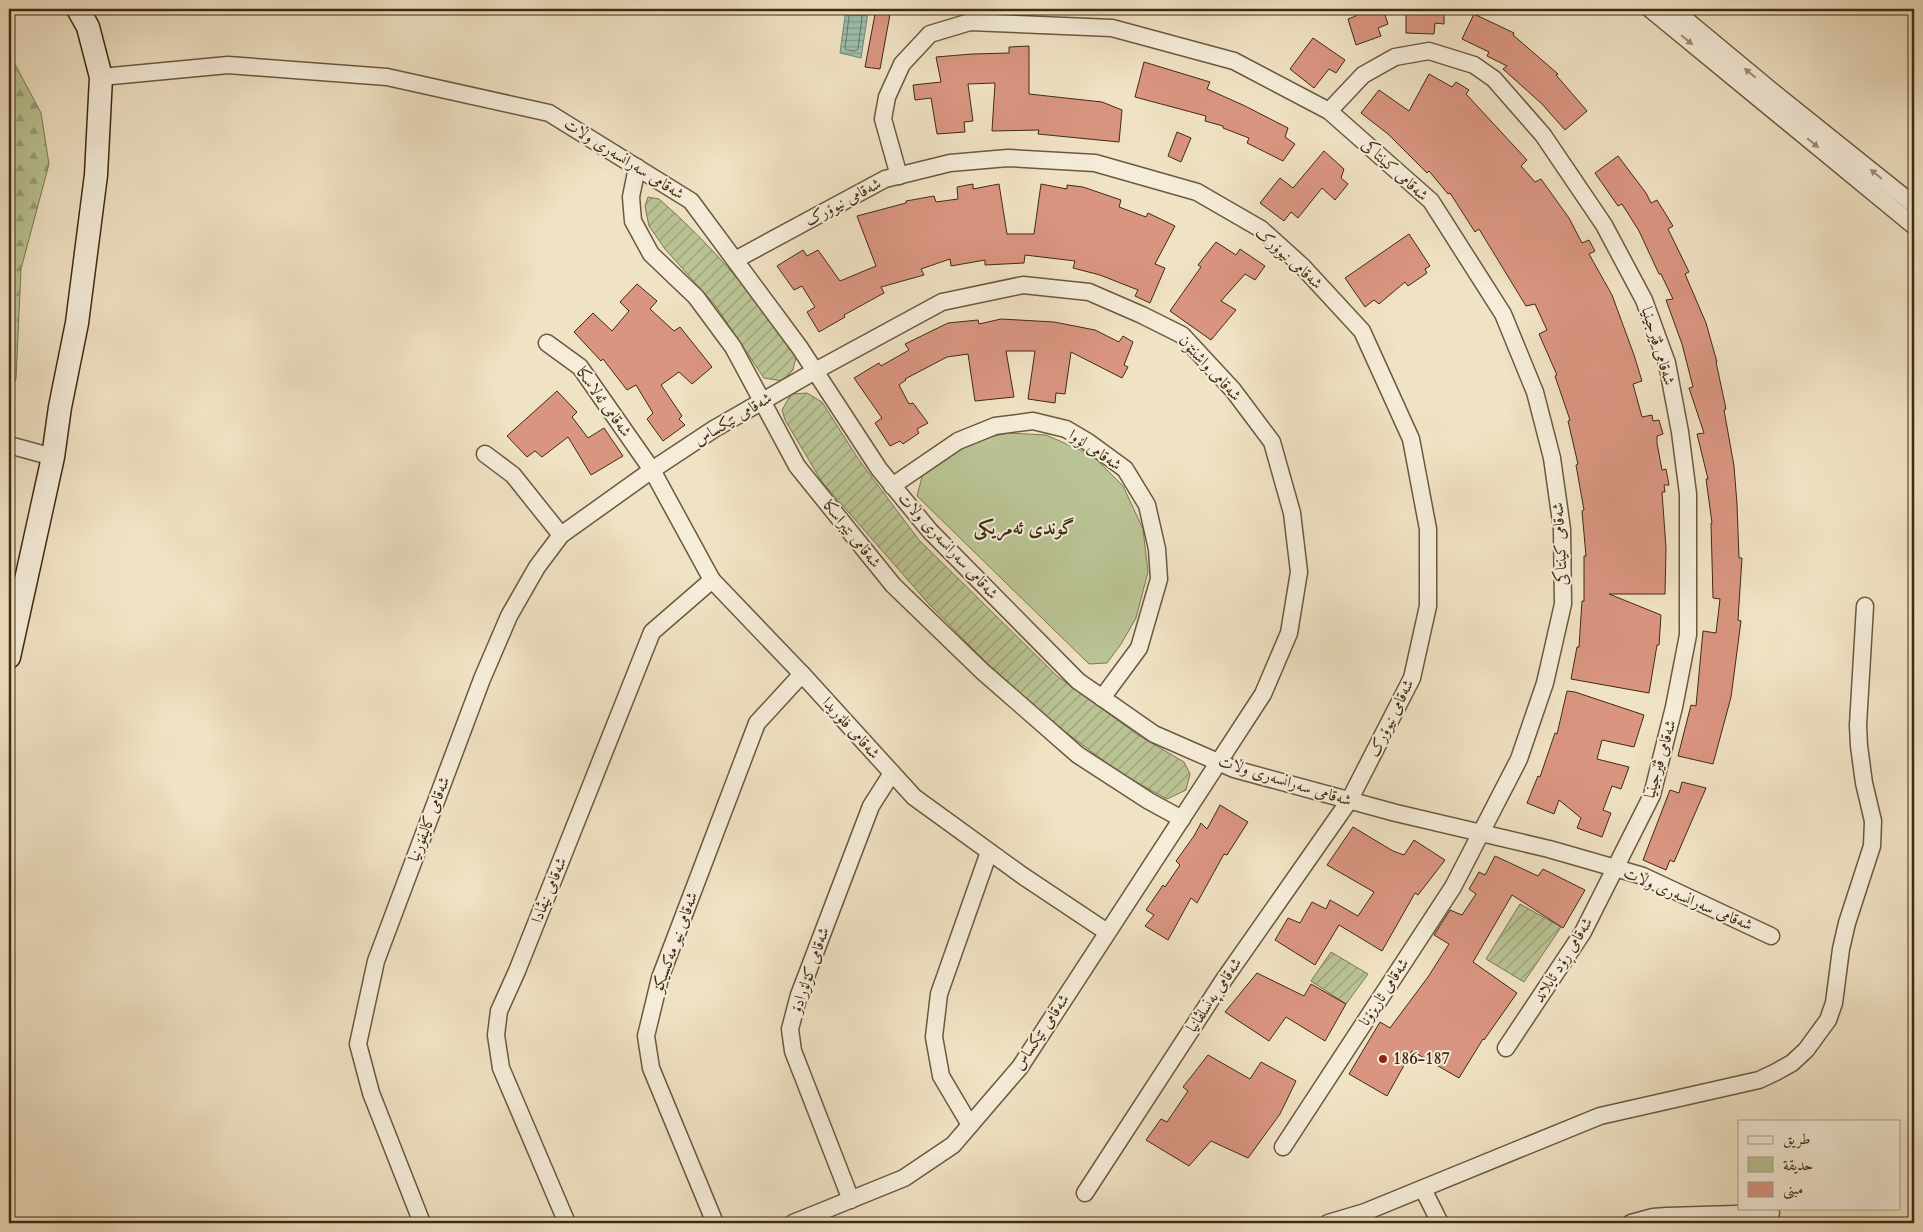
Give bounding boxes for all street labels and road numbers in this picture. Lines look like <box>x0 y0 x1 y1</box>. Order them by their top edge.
street label: شەقامی سەرانسەری وڵات <box>559 113 689 205</box>
street label: شەقامی کینتاکی <box>1357 134 1433 206</box>
street label: شەقامی نیوۆرک <box>801 173 885 231</box>
street label: شەقامی نیوۆرک <box>1250 222 1328 294</box>
street label: شەقامی ڤێرجینیا <box>1636 304 1680 388</box>
street label: شەقامی واشنتۆن <box>1174 330 1246 406</box>
street label: شەقامی ئەلاسکا <box>571 363 637 441</box>
street label: شەقامی تێکساس <box>690 387 776 451</box>
street label: شەقامی لۆوا <box>1064 424 1126 476</box>
street label: شەقامی سەرانسەری وڵات <box>893 488 1003 604</box>
street label: شەقامی نێبراسکا <box>818 495 886 573</box>
street label: شەقامی کینتاکی <box>1547 502 1573 586</box>
street label: شەقامی نیوۆرک <box>1363 675 1419 761</box>
street label: شەقامی فلۆریدا <box>817 692 885 764</box>
street label: شەقامی ڤێرجینیا <box>1638 717 1682 801</box>
street label: شەقامی سەرانسەری وڵات <box>1216 750 1354 812</box>
street label: شەقامی کالیفۆرنیا <box>403 773 455 865</box>
street label: شەقامی نیڤادا <box>526 854 572 926</box>
street label: شەقامی سەرانسەری وڵات <box>1620 862 1756 936</box>
street label: شەقامی نیو مەکسیکۆ <box>646 889 703 997</box>
street label: شەقامی ڕۆد ئایلاند <box>1528 913 1600 1008</box>
street label: شەقامی کۆلۆرادۆ <box>784 924 835 1018</box>
street label: شەقامی پەنسلڤانیا <box>1181 953 1247 1037</box>
street label: شەقامی ئاریزۆنا <box>1354 954 1414 1030</box>
street label: شەقامی تێکساس <box>1007 990 1075 1074</box>

